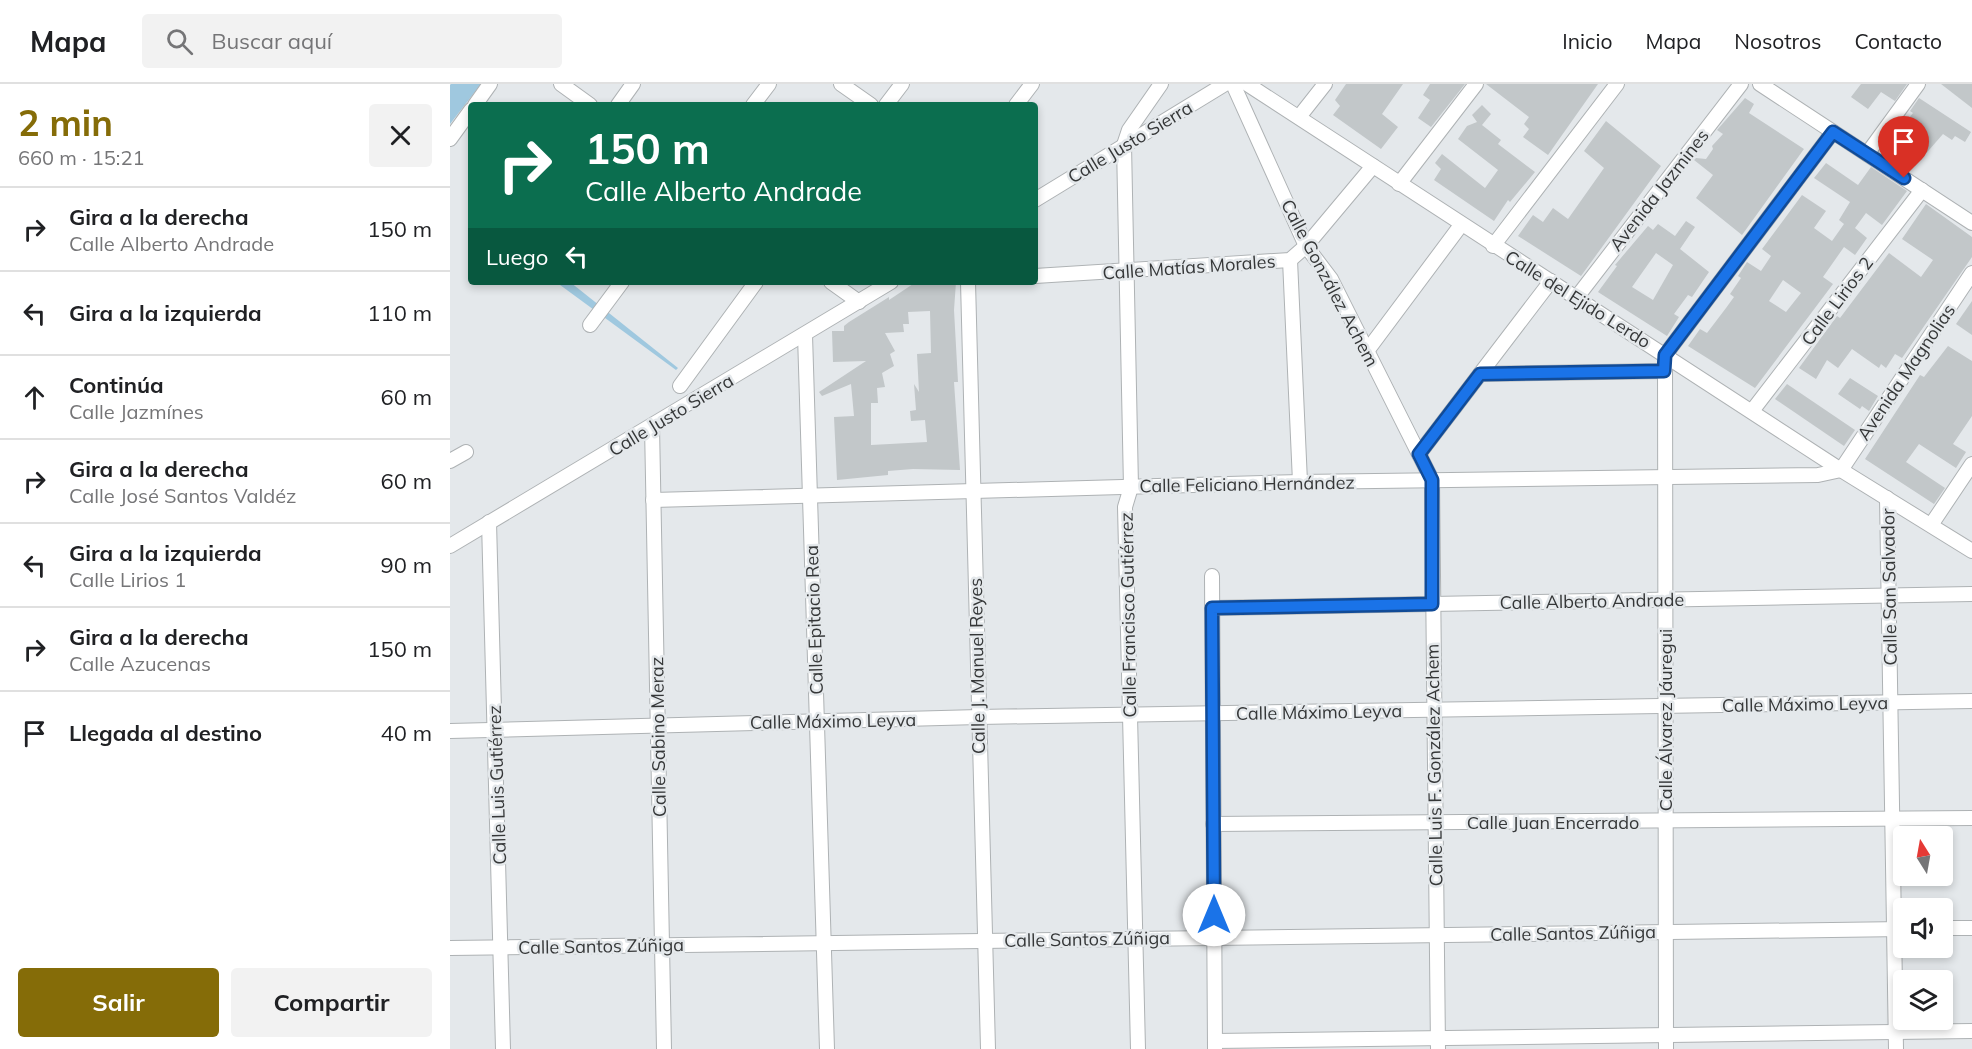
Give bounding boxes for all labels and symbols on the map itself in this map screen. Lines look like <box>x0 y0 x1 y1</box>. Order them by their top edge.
street label: Calle Justo Sierra <box>1064 96 1196 188</box>
pin <box>1878 116 1929 178</box>
street label: Avenida Jazmines <box>1604 124 1714 256</box>
street label: Calle González Achem <box>1276 195 1384 371</box>
street label: Calle del Ejido Lerdo <box>1501 245 1655 353</box>
street label: Calle Matías Morales <box>1102 249 1276 285</box>
street label: Calle Lirios 2 <box>1796 252 1878 350</box>
street label: Avenida Magnolias <box>1852 299 1960 444</box>
street label: Calle Justo Sierra <box>605 369 737 461</box>
street label: Calle Feliciano Hernández <box>1139 471 1355 497</box>
street label: Calle San Salvador <box>1876 508 1902 666</box>
street label: Calle Francisco Gutiérrez <box>1115 512 1141 718</box>
street label: Calle Epitacio Rea <box>800 545 828 695</box>
street label: Calle J. Manuel Reyes <box>964 578 990 754</box>
street label: Calle Alberto Andrade <box>1500 588 1684 614</box>
street label: Calle Álvarez Jáuregui <box>1654 629 1677 811</box>
street label: Calle Luis F. González Achem <box>1420 644 1448 886</box>
street label: Calle Sabino Meraz <box>645 657 671 817</box>
street label: Calle Máximo Leyva <box>1722 691 1888 717</box>
street label: Calle Máximo Leyva <box>1236 699 1402 725</box>
street label: Calle Luis Gutiérrez <box>483 705 511 865</box>
street label: Calle Máximo Leyva <box>750 708 916 734</box>
street label: Calle Juan Encerrado <box>1467 811 1639 834</box>
north arrow <box>1893 826 1953 886</box>
position arrow <box>1182 883 1246 947</box>
street label: Calle Santos Zúñiga <box>1490 920 1656 946</box>
street label: Calle Santos Zúñiga <box>1004 926 1170 952</box>
street label: Calle Santos Zúñiga <box>518 933 684 959</box>

